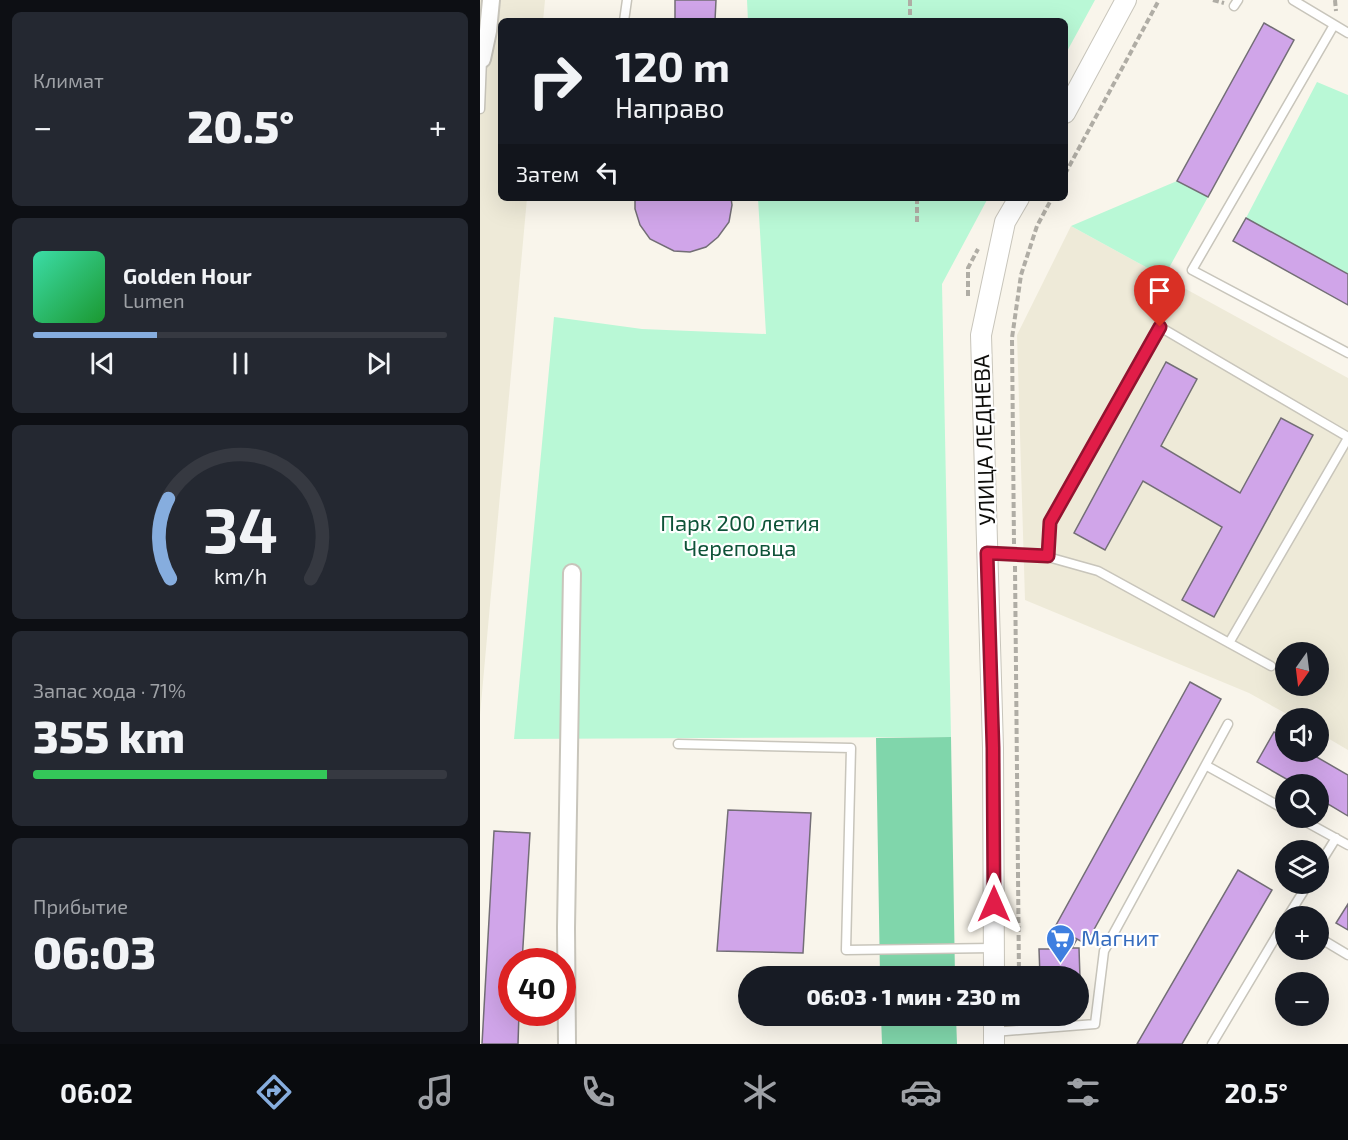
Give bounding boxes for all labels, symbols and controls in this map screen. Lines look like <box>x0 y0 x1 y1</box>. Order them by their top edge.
text: 120 m <box>615 40 730 90</box>
icon: right <box>516 42 594 120</box>
text: Климат <box>33 68 104 92</box>
text: Направо <box>615 91 724 123</box>
text: 20.5° <box>187 98 294 152</box>
text: − <box>33 106 52 146</box>
text: + <box>429 106 447 146</box>
icon: left <box>591 156 624 189</box>
text: Затем <box>516 160 579 186</box>
text: Golden Hour <box>123 262 252 288</box>
pin <box>1134 265 1185 327</box>
icon: arrive <box>1143 274 1176 307</box>
text: Lumen <box>123 288 185 312</box>
icon: previous <box>86 347 119 380</box>
icon: pause <box>224 347 257 380</box>
icon: next <box>362 347 395 380</box>
street label: УЛИЦА ЛЕДНЕВА <box>967 354 999 526</box>
text: 34 <box>202 491 278 566</box>
park label: Парк 200 летия Череповца <box>660 509 820 560</box>
text: km/h <box>213 563 267 588</box>
north arrow <box>1275 642 1329 696</box>
map controls <box>1275 642 1329 1026</box>
text: Запас хода · 71% <box>33 678 186 702</box>
text: 355 km <box>33 708 185 762</box>
button: sound <box>1275 708 1329 762</box>
button: search <box>1275 774 1329 828</box>
button: layers <box>1275 840 1329 894</box>
position arrow <box>962 872 1026 936</box>
text: Прибытие <box>33 894 128 918</box>
button: + <box>1275 906 1329 960</box>
supermarket icon: Магнит <box>1044 922 1076 964</box>
text: 06:03 <box>33 924 156 978</box>
place label: Магнит <box>1081 924 1159 950</box>
speed limit sign: 40 <box>498 948 576 1026</box>
button: − <box>1275 972 1329 1026</box>
text: 06:03 · 1 мин · 230 m <box>807 983 1020 1009</box>
icon: directions <box>253 1071 295 1113</box>
icon: music <box>415 1071 457 1113</box>
icon: phone <box>577 1071 619 1113</box>
icon: climate <box>739 1071 781 1113</box>
icon: car <box>900 1071 942 1113</box>
icon: filters <box>1062 1071 1104 1113</box>
text: 06:02 <box>60 1076 133 1108</box>
text: 20.5° <box>1224 1076 1288 1108</box>

